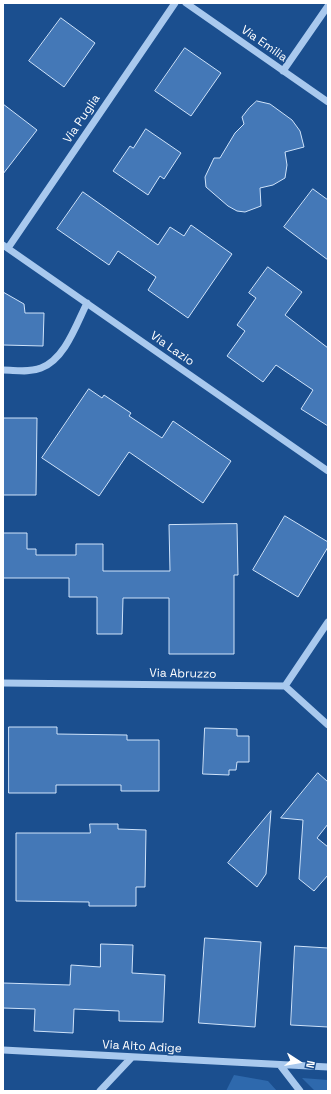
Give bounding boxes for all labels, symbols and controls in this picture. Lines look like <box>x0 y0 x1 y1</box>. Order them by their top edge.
street label: Via Emilia <box>238 23 290 65</box>
street label: Via Puglia <box>61 92 103 146</box>
street label: Via Lazio <box>147 329 197 369</box>
street label: Via Abruzzo <box>149 666 217 682</box>
street label: Via Alto Adige <box>102 1038 182 1056</box>
north arrow <box>279 1042 319 1082</box>
text: N <box>303 1059 318 1070</box>

